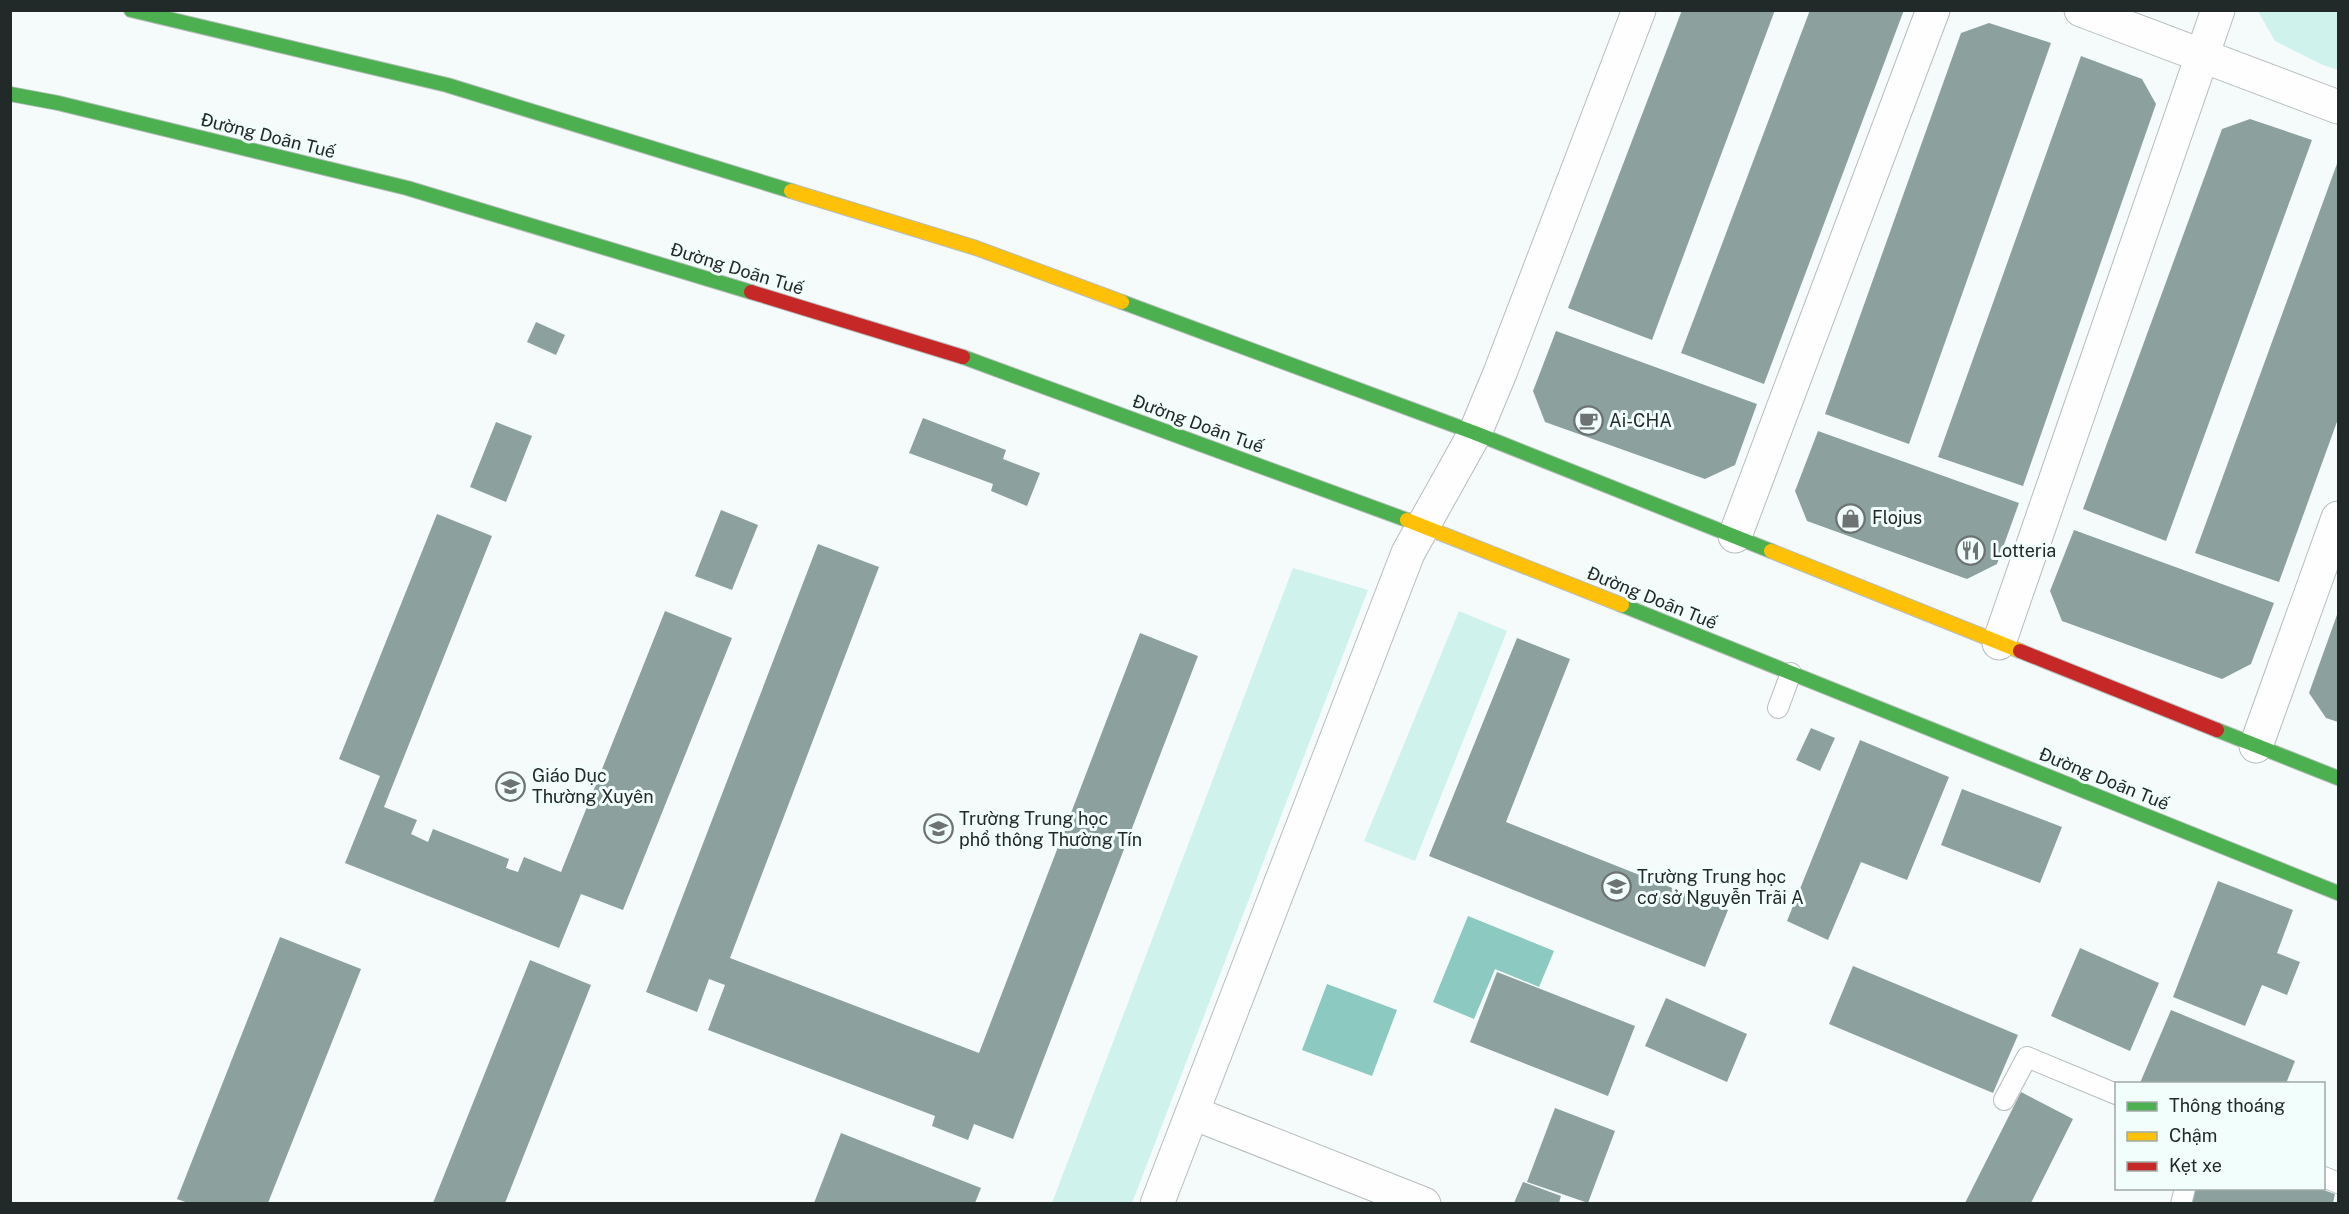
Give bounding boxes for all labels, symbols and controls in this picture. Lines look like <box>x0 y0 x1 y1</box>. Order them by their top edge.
street label: Đường Doãn Tuế <box>198 109 338 162</box>
street label: Đường Doãn Tuế <box>668 238 806 299</box>
street label: Đường Doãn Tuế <box>1130 390 1267 457</box>
cafe icon: Ai-CHA <box>1572 405 1604 437</box>
place label: Ai-CHA <box>1609 410 1672 431</box>
shop icon: Flojus <box>1835 502 1867 534</box>
place label: Flojus <box>1872 507 1922 528</box>
restaurant icon: Lotteria <box>1955 535 1987 567</box>
place label: Lotteria <box>1992 540 2056 561</box>
street label: Đường Doãn Tuế <box>1584 562 1720 633</box>
street label: Đường Doãn Tuế <box>2036 743 2172 814</box>
place label: Giáo Dục Thường Xuyên <box>532 765 654 807</box>
school or university icon: Giáo Dục Thường Xuyên <box>495 770 527 802</box>
place label: Trường Trung học phổ thông Thường Tín <box>959 808 1142 850</box>
school or university icon: Trường Trung học phổ thông Thường Tín <box>922 813 954 845</box>
place label: Trường Trung học cơ sở Nguyễn Trãi A <box>1637 866 1804 908</box>
school or university icon: Trường Trung học cơ sở Nguyễn Trãi A <box>1600 871 1632 903</box>
legend <box>2115 1082 2325 1190</box>
text: Thông thoáng <box>2169 1095 2285 1116</box>
text: Chậm <box>2169 1125 2217 1146</box>
text: Kẹt xe <box>2169 1155 2222 1176</box>

